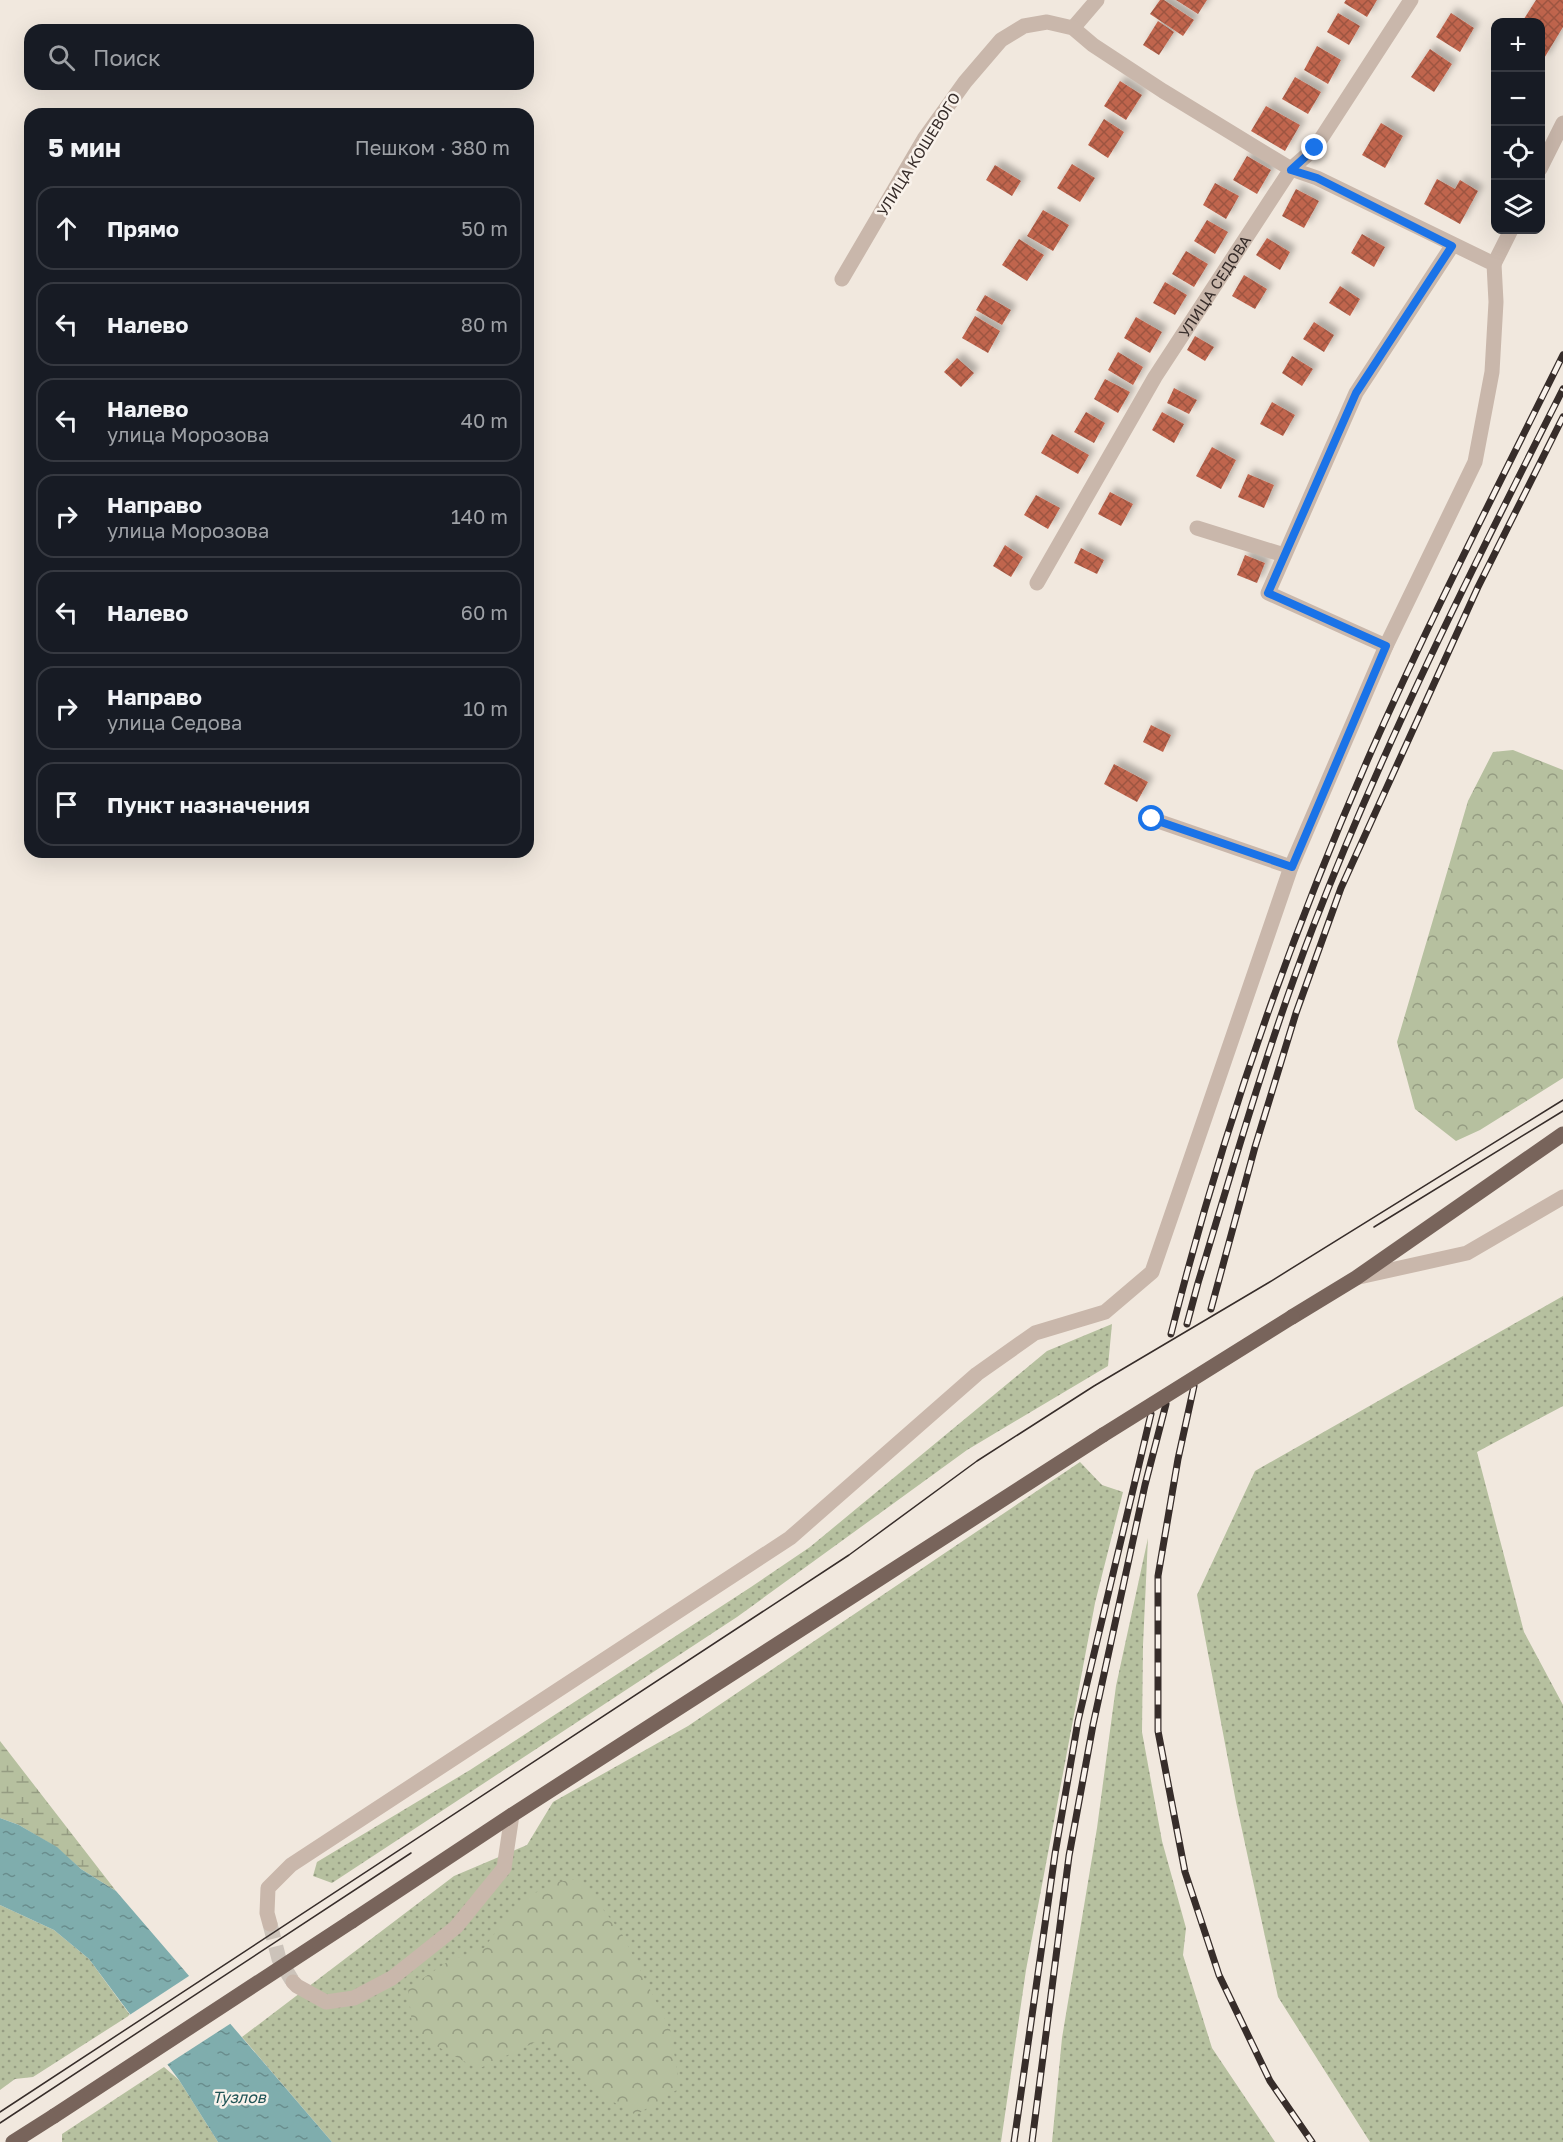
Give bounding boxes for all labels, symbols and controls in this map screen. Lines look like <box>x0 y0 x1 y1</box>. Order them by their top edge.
map controls <box>1491 18 1545 234</box>
button: + <box>1491 18 1545 72</box>
search box <box>24 24 534 90</box>
icon: search <box>45 41 78 74</box>
text: Поиск <box>93 44 161 71</box>
button: − <box>1491 72 1545 126</box>
street label: УЛИЦА КОШЕВОГО <box>873 89 963 219</box>
button: locate <box>1491 126 1545 180</box>
text: 5 мин <box>48 132 121 163</box>
route end <box>1301 134 1327 160</box>
text: Пешком · 380 m <box>355 135 510 159</box>
button: layers <box>1491 180 1545 234</box>
icon: ahead <box>50 212 83 245</box>
text: Прямо <box>107 215 179 242</box>
text: 50 m <box>461 216 508 240</box>
street label: УЛИЦА СЕДОВА <box>1175 232 1254 340</box>
icon: left <box>50 308 83 341</box>
text: Налево <box>107 311 189 338</box>
text: 80 m <box>461 312 508 336</box>
text: Налево <box>107 395 189 422</box>
icon: left <box>50 404 83 437</box>
text: 40 m <box>461 408 508 432</box>
text: улица Морозова <box>107 422 269 446</box>
text: Направо <box>107 491 202 518</box>
icon: right <box>50 500 83 533</box>
text: 140 m <box>451 504 508 528</box>
text: улица Морозова <box>107 518 269 542</box>
icon: left <box>50 596 83 629</box>
text: Налево <box>107 599 189 626</box>
text: 60 m <box>461 600 508 624</box>
text: Направо <box>107 683 202 710</box>
icon: right <box>50 692 83 725</box>
text: 10 m <box>463 696 508 720</box>
text: улица Седова <box>107 710 242 734</box>
icon: arrive <box>50 788 83 821</box>
text: Пункт назначения <box>107 791 310 818</box>
route start <box>1138 805 1164 831</box>
water label: Тузлов <box>212 2087 267 2107</box>

